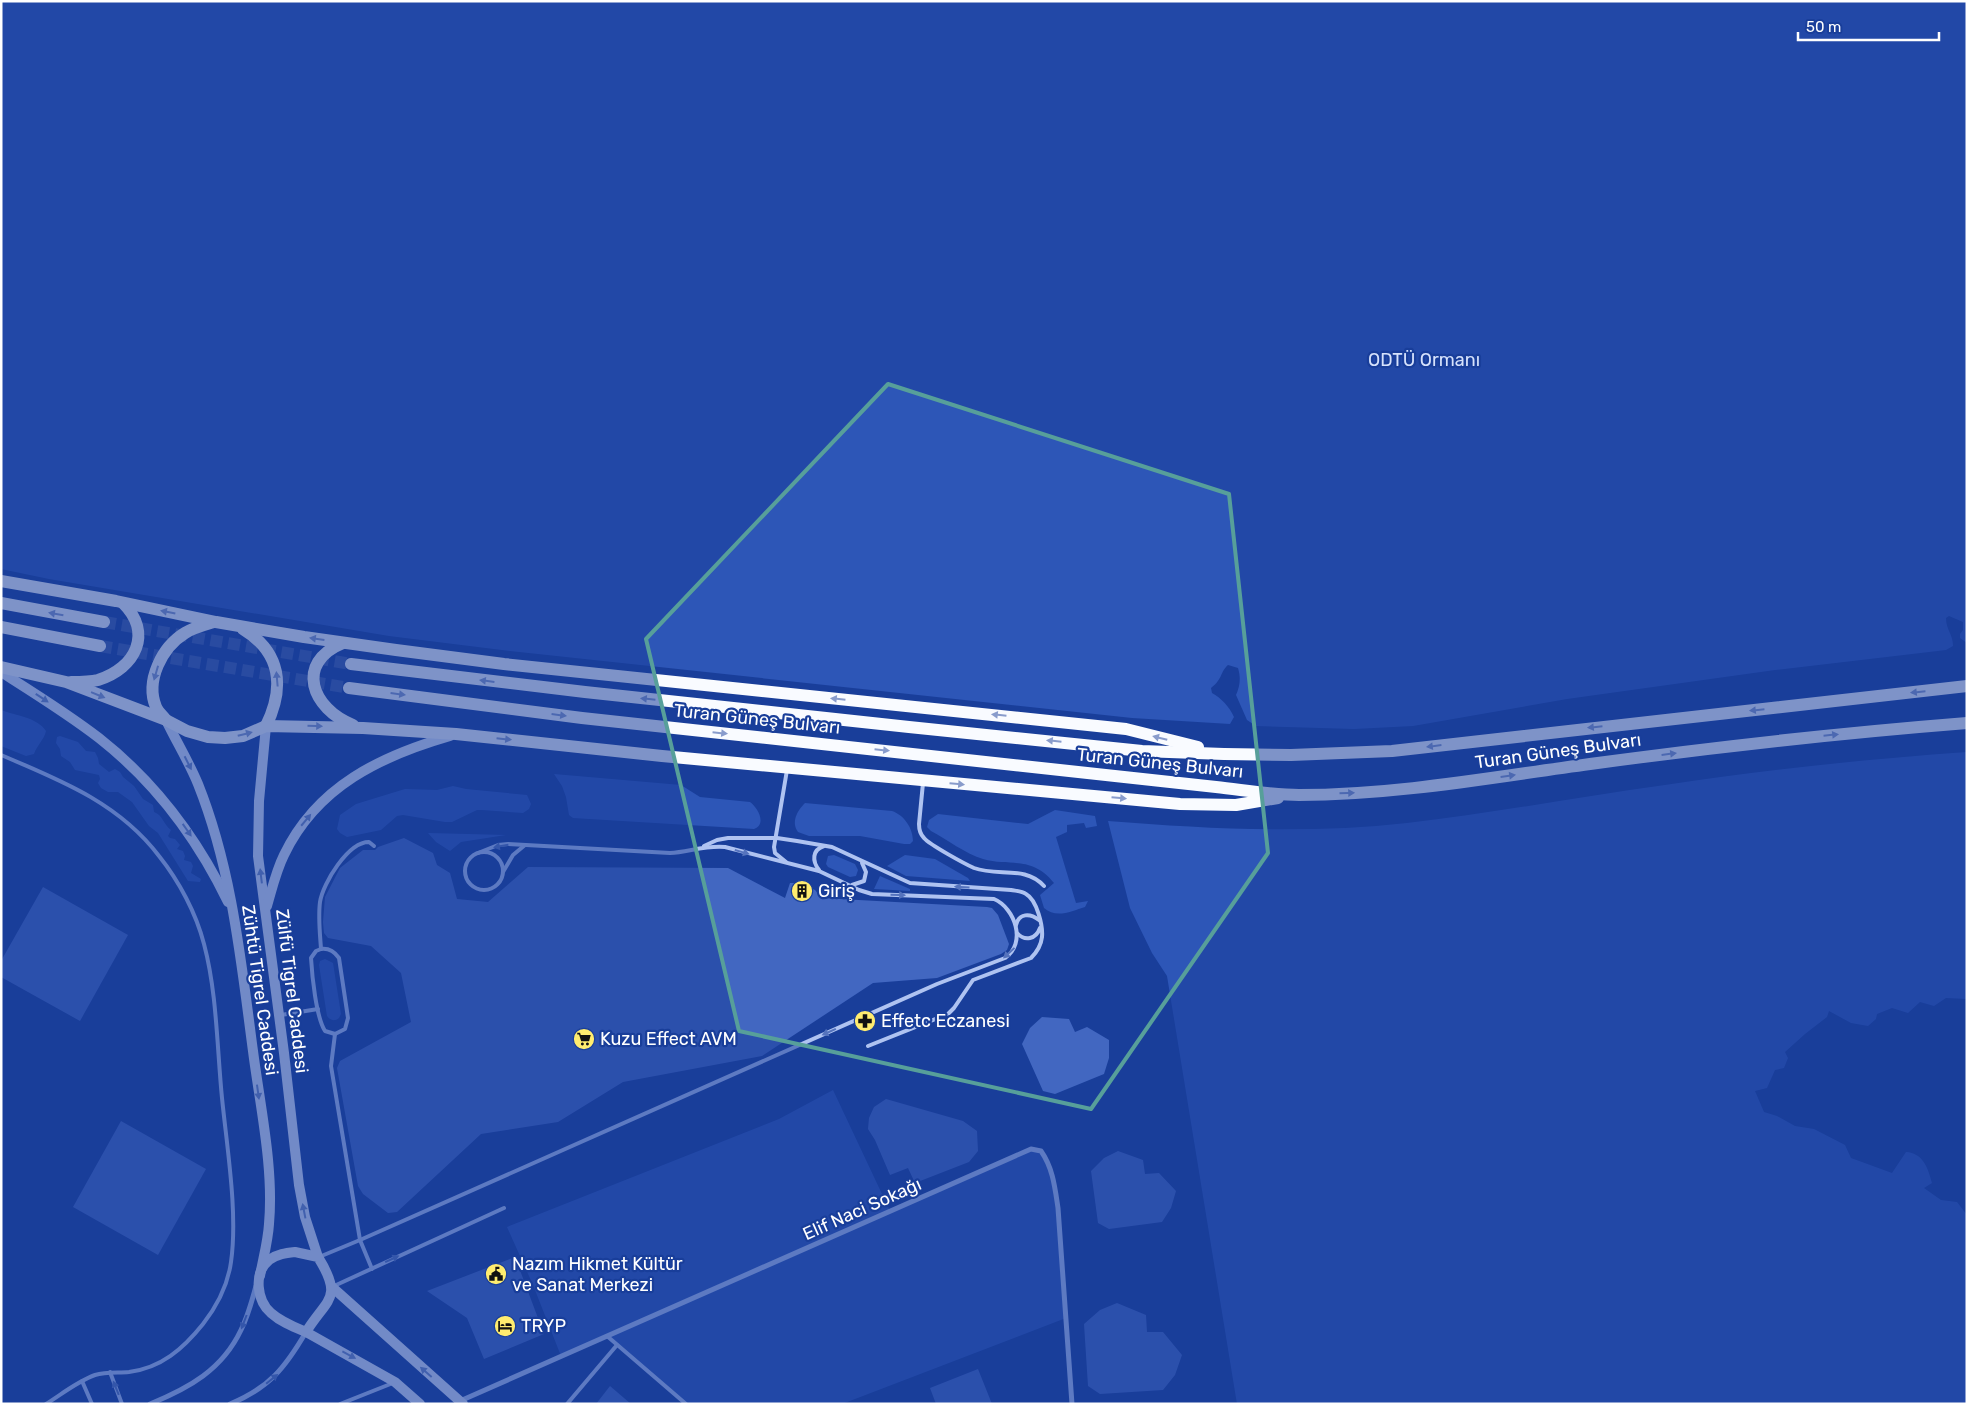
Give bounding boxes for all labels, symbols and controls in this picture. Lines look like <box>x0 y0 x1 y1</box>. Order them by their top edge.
scale bar <box>1798 10 1939 42</box>
text: 50 m <box>1806 18 1841 36</box>
park label: ODTÜ Ormanı <box>1368 349 1480 371</box>
one-way arrow <box>161 608 176 616</box>
one-way arrow <box>47 609 63 617</box>
one-way arrow <box>309 635 325 643</box>
one-way arrow <box>152 666 160 681</box>
one-way arrow <box>272 671 280 687</box>
one-way arrow <box>479 677 495 685</box>
one-way arrow <box>1910 688 1926 696</box>
one-way arrow <box>390 690 406 698</box>
one-way arrow <box>91 691 106 699</box>
one-way arrow <box>35 694 49 703</box>
one-way arrow <box>640 695 656 703</box>
one-way arrow <box>830 695 846 703</box>
street label: Turan Güneş Bulvarı <box>673 699 841 739</box>
one-way arrow <box>1749 706 1765 714</box>
one-way arrow <box>551 711 567 719</box>
one-way arrow <box>991 711 1007 719</box>
one-way arrow <box>307 722 323 730</box>
one-way arrow <box>1587 723 1603 731</box>
street label: Turan Güneş Bulvarı <box>1474 728 1642 774</box>
one-way arrow <box>713 729 729 737</box>
one-way arrow <box>238 730 253 738</box>
one-way arrow <box>1823 731 1839 739</box>
one-way arrow <box>1153 734 1168 742</box>
one-way arrow <box>496 735 512 743</box>
one-way arrow <box>1045 737 1061 745</box>
one-way arrow <box>1425 742 1441 750</box>
street label: Turan Güneş Bulvarı <box>1076 743 1244 783</box>
one-way arrow <box>874 746 890 754</box>
one-way arrow <box>1662 750 1678 758</box>
one-way arrow <box>184 756 192 771</box>
one-way arrow <box>1501 771 1517 779</box>
one-way arrow <box>950 780 966 788</box>
one-way arrow <box>1339 788 1355 796</box>
one-way arrow <box>1112 794 1128 802</box>
one-way arrow <box>300 813 311 826</box>
one-way arrow <box>182 824 192 837</box>
one-way arrow <box>492 842 508 850</box>
one-way arrow <box>735 848 750 856</box>
one-way arrow <box>257 868 265 884</box>
building icon: Giriş <box>790 879 814 903</box>
place label: Giriş <box>818 880 855 902</box>
one-way arrow <box>954 883 970 891</box>
one-way arrow <box>890 891 906 899</box>
street label: Zühtü Tigrel Caddesi <box>237 903 283 1077</box>
street label: Zülfü Tigrel Caddesi <box>271 908 313 1074</box>
one-way arrow <box>1003 947 1016 958</box>
pharmacy icon: Effetc Eczanesi <box>853 1009 877 1033</box>
place label: Effetc Eczanesi <box>881 1010 1010 1032</box>
supermarket icon: Kuzu Effect AVM <box>572 1027 596 1051</box>
place label: Kuzu Effect AVM <box>600 1028 737 1050</box>
one-way arrow <box>822 1028 836 1036</box>
one-way arrow <box>255 1084 263 1100</box>
street label: Elif Naci Sokağı <box>799 1173 925 1245</box>
one-way arrow <box>300 1203 308 1218</box>
place label: Nazım Hikmet Kültür ve Sanat Merkezi <box>512 1253 683 1296</box>
one-way arrow <box>385 1255 399 1263</box>
public building icon: Nazım Hikmet Kültür ve Sanat Merkezi <box>484 1262 508 1286</box>
hotel icon: TRYP <box>493 1314 517 1338</box>
one-way arrow <box>240 1315 248 1329</box>
place label: TRYP <box>521 1315 566 1337</box>
one-way arrow <box>342 1351 356 1359</box>
one-way arrow <box>420 1366 433 1377</box>
one-way arrow <box>265 1373 278 1384</box>
one-way arrow <box>112 1380 120 1395</box>

